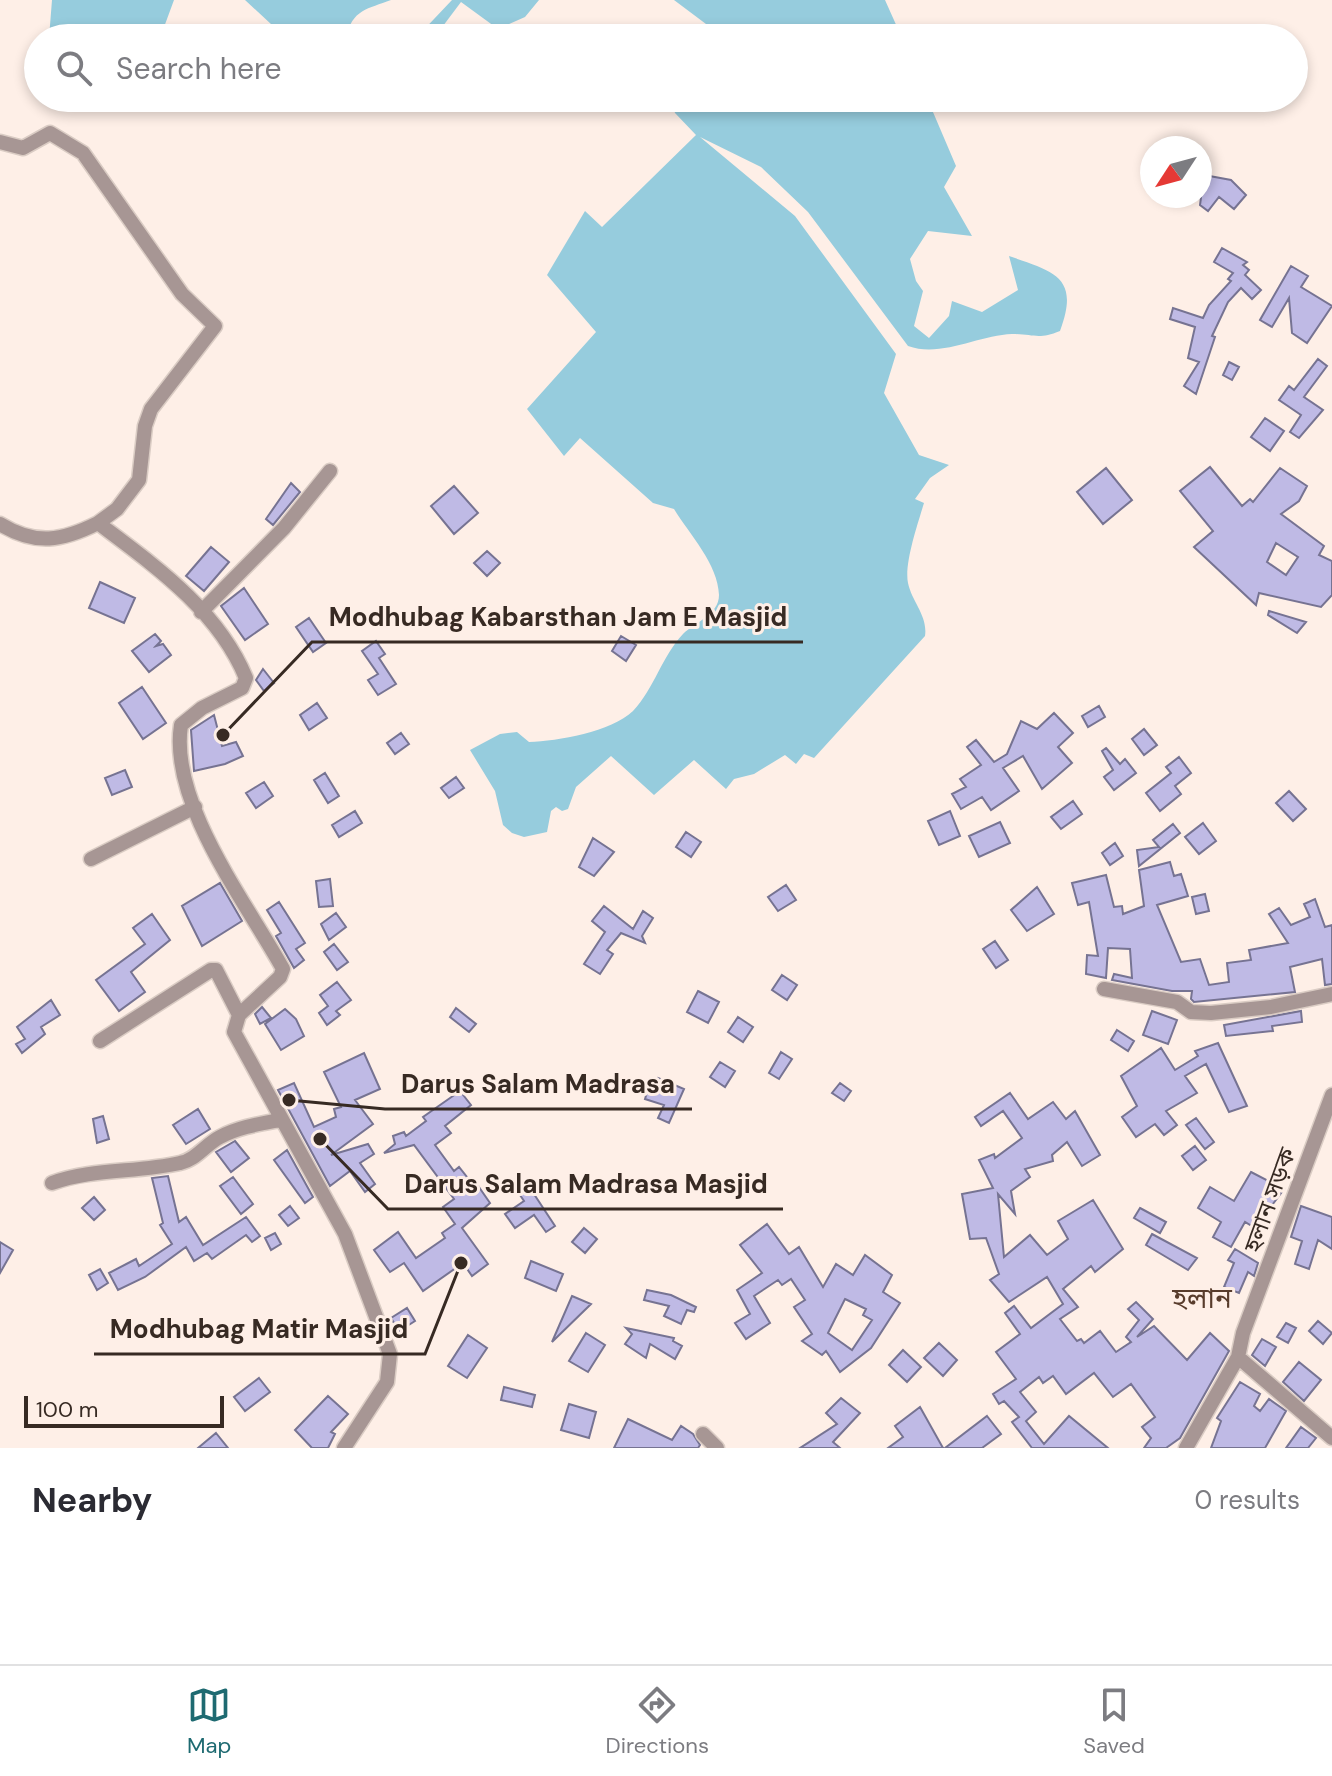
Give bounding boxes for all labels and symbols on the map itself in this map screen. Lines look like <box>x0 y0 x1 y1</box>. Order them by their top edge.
north arrow <box>1140 136 1212 208</box>
callout: Modhubag Kabarsthan Jam E Masjid <box>312 592 803 642</box>
text: Modhubag Kabarsthan Jam E Masjid <box>329 600 787 634</box>
callout: Darus Salam Madrasa <box>385 1059 692 1109</box>
text: Darus Salam Madrasa <box>401 1067 675 1101</box>
street label: হলান সড়ক <box>1236 1143 1303 1257</box>
callout: Darus Salam Madrasa Masjid <box>388 1159 783 1209</box>
text: Darus Salam Madrasa Masjid <box>404 1167 768 1201</box>
district label: হলান <box>1171 1280 1233 1317</box>
callout: Modhubag Matir Masjid <box>94 1304 425 1354</box>
text: Modhubag Matir Masjid <box>110 1312 408 1346</box>
scale bar <box>24 1392 224 1428</box>

